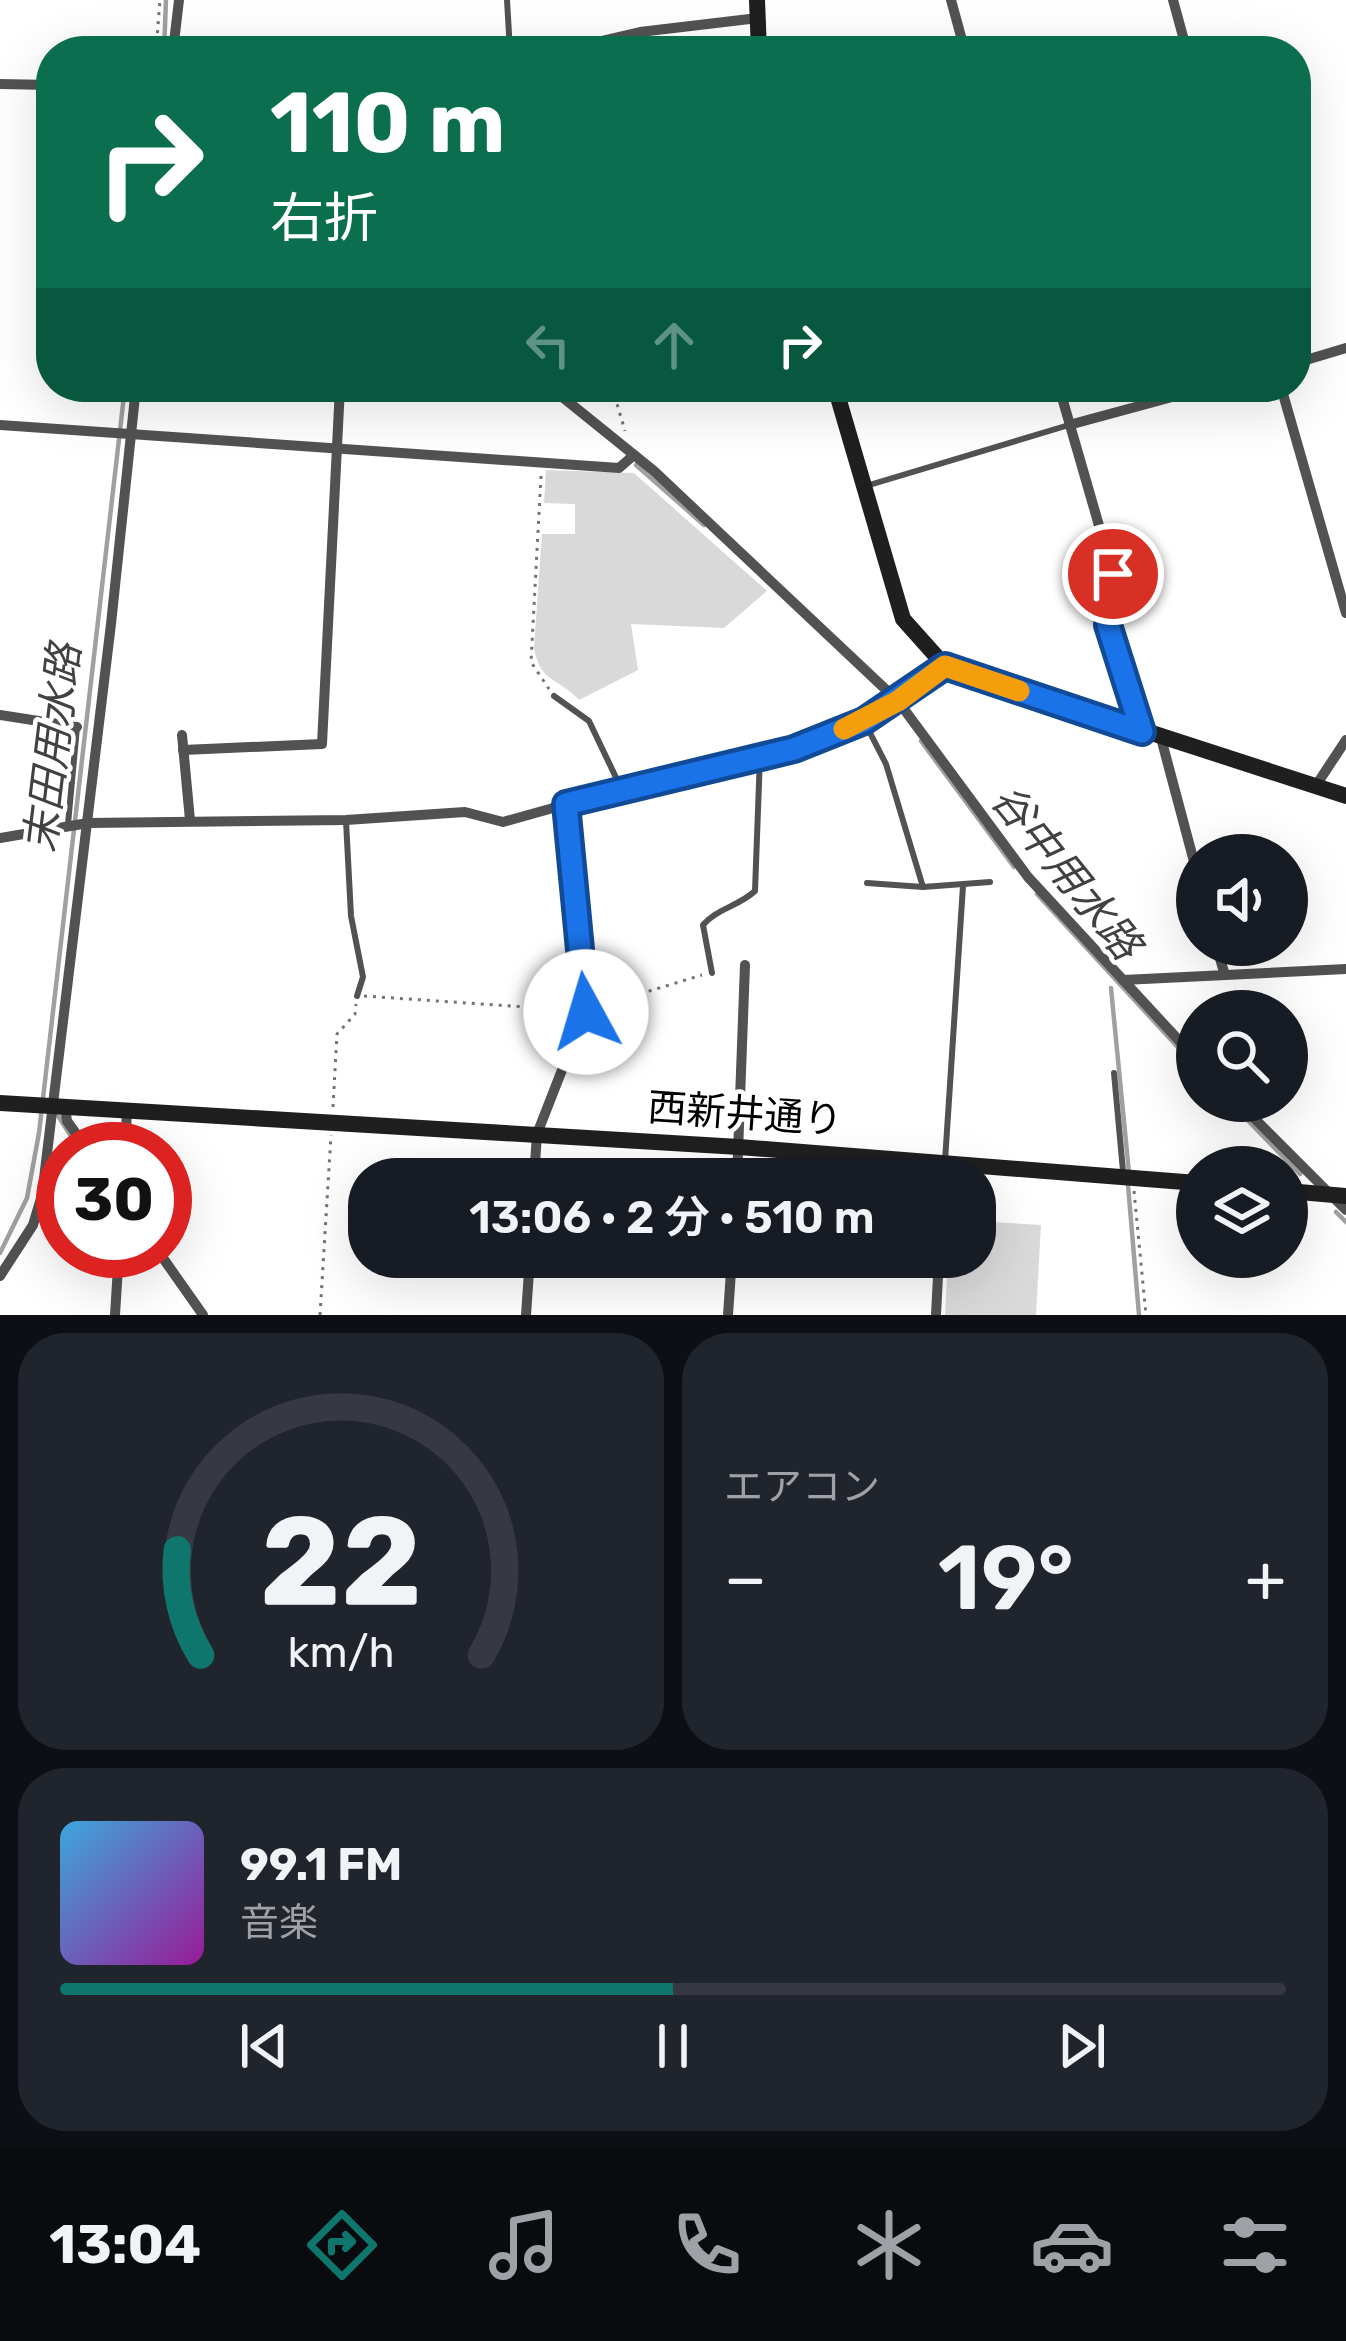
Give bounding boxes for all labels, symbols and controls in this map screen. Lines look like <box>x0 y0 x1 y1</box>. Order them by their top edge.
text: 110 m <box>270 73 505 173</box>
icon: right <box>72 84 228 240</box>
text: 右折 <box>270 187 378 251</box>
icon: left <box>515 312 581 378</box>
icon: ahead <box>641 312 707 378</box>
icon: right <box>767 312 833 378</box>
pin <box>1062 523 1164 625</box>
icon: arrive <box>1080 541 1146 607</box>
water label: 末田用水路 <box>15 638 91 855</box>
water label: 谷中用水路 <box>980 775 1153 972</box>
map controls <box>1176 834 1308 1278</box>
button: sound <box>1176 834 1308 966</box>
position arrow <box>523 949 649 1075</box>
button: search <box>1176 990 1308 1122</box>
street label: 西新井通り <box>646 1084 844 1144</box>
speed limit sign: 30 <box>36 1122 192 1278</box>
button: layers <box>1176 1146 1308 1278</box>
text: 13:06 · 2 分 · 510 m <box>469 1191 875 1244</box>
text: エアコン <box>724 1464 880 1510</box>
text: 22 <box>260 1487 422 1635</box>
text: 19° <box>938 1525 1074 1632</box>
text: − <box>724 1539 767 1618</box>
text: + <box>1245 1539 1286 1618</box>
text: km/h <box>287 1626 395 1677</box>
text: 99.1 FM <box>240 1838 402 1891</box>
text: 音楽 <box>240 1900 318 1946</box>
icon: previous <box>231 2013 297 2079</box>
icon: pause <box>640 2013 706 2079</box>
icon: next <box>1049 2013 1115 2079</box>
icon: directions <box>300 2203 384 2287</box>
icon: music <box>482 2203 566 2287</box>
icon: phone <box>665 2203 749 2287</box>
icon: climate <box>847 2203 931 2287</box>
icon: car <box>1030 2203 1114 2287</box>
icon: filters <box>1213 2203 1297 2287</box>
text: 13:04 <box>49 2213 201 2277</box>

